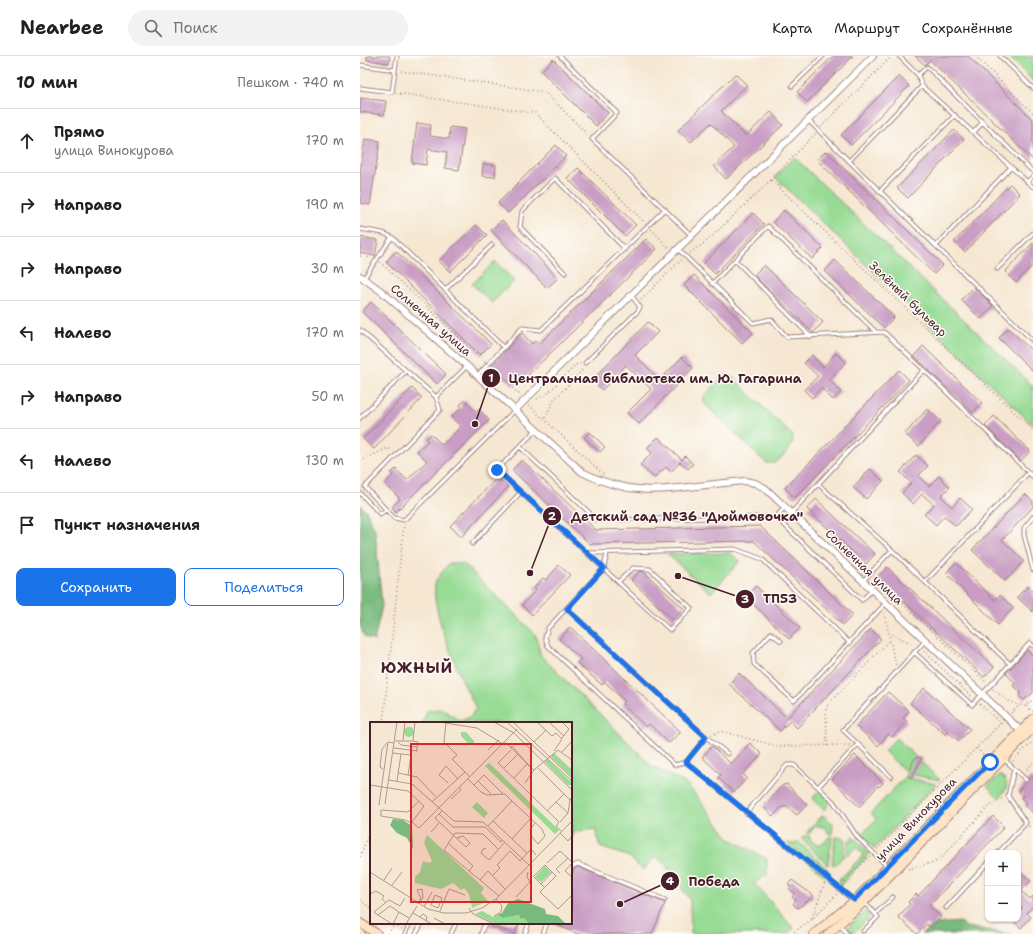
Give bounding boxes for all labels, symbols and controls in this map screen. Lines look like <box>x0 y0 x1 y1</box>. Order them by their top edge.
search box <box>128 10 408 46</box>
text: Nearbee <box>20 15 104 40</box>
icon: search <box>142 17 164 39</box>
text: Поиск <box>174 18 217 38</box>
text: Карта <box>772 19 812 37</box>
text: Маршрут <box>834 19 900 37</box>
text: Сохранённые <box>922 19 1013 37</box>
text: 10 мин <box>16 71 78 93</box>
text: Пешком · 740 m <box>237 74 344 91</box>
text: Прямо <box>54 122 104 142</box>
icon: ahead <box>16 130 38 152</box>
text: 170 m <box>306 132 344 149</box>
text: улица Винокурова <box>54 142 174 159</box>
icon: right <box>16 194 38 216</box>
text: Направо <box>54 195 122 215</box>
text: 190 m <box>305 196 344 213</box>
icon: right <box>16 258 38 280</box>
street label: Зелёный бульвар <box>866 258 951 341</box>
text: Направо <box>54 259 122 279</box>
text: 30 m <box>310 260 344 277</box>
street label: Солнечная улица <box>387 280 475 360</box>
icon: left <box>16 322 38 344</box>
text: Налево <box>54 323 112 343</box>
text: 170 m <box>306 324 344 341</box>
callout: Центральная библиотека им. Ю. Гагарина <box>481 365 810 390</box>
text: 1 <box>488 370 494 386</box>
text: Центральная библиотека им. Ю. Гагарина <box>508 370 802 387</box>
icon: right <box>16 386 38 408</box>
text: Направо <box>54 387 122 407</box>
text: 50 m <box>311 388 344 405</box>
icon: left <box>16 450 38 472</box>
text: Налево <box>54 451 112 471</box>
text: 130 m <box>306 452 344 469</box>
route end <box>488 461 506 479</box>
callout: Детский сад №36 "Дюймовочка" <box>542 504 811 529</box>
text: 2 <box>548 508 557 524</box>
text: Детский сад №36 "Дюймовочка" <box>571 508 804 525</box>
icon: arrive <box>16 514 38 536</box>
text: Пункт назначения <box>54 515 200 535</box>
street label: Солнечная улица <box>822 526 907 609</box>
button: Сохранить <box>16 568 176 606</box>
button: Поделиться <box>184 568 344 606</box>
callout: ТП53 <box>735 586 805 611</box>
text: ТП53 <box>763 590 797 607</box>
text: 3 <box>741 591 749 607</box>
district label: ЮЖНЫЙ <box>381 657 453 678</box>
inset map <box>370 722 572 924</box>
route start <box>981 753 999 771</box>
street label: улица Винокурова <box>872 773 960 864</box>
map controls <box>985 850 1021 922</box>
button: + <box>985 850 1021 886</box>
callout: Победа <box>660 869 747 894</box>
text: 4 <box>666 873 675 889</box>
text: Победа <box>688 873 740 890</box>
button: − <box>985 886 1021 922</box>

